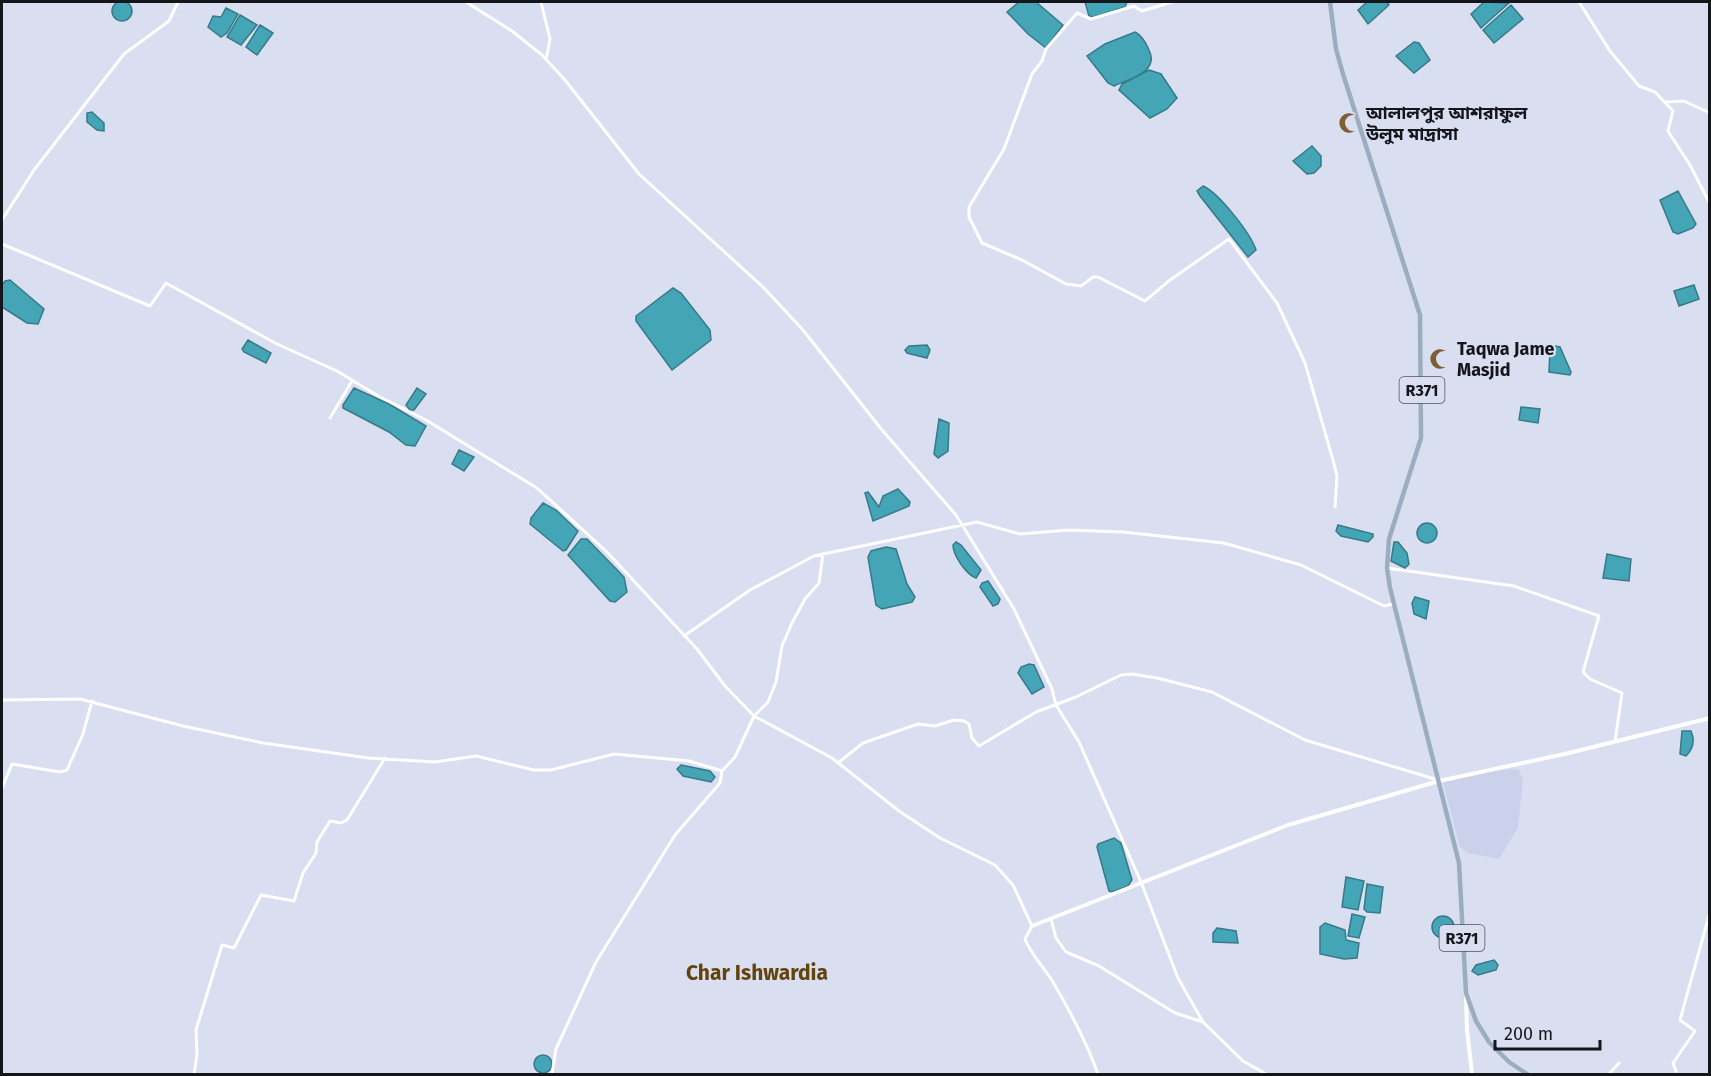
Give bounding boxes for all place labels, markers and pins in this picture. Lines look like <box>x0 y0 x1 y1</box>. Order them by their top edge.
place label: আলালপুর আশরাফুল উলুম মাদ্রাসা <box>1365 102 1528 145</box>
mosque icon: আলালপুর আশরাফুল উলুম মাদ্রাসা <box>1337 111 1361 135</box>
place label: Taqwa Jame Masjid <box>1457 338 1555 381</box>
mosque icon: Taqwa Jame Masjid <box>1428 347 1452 371</box>

